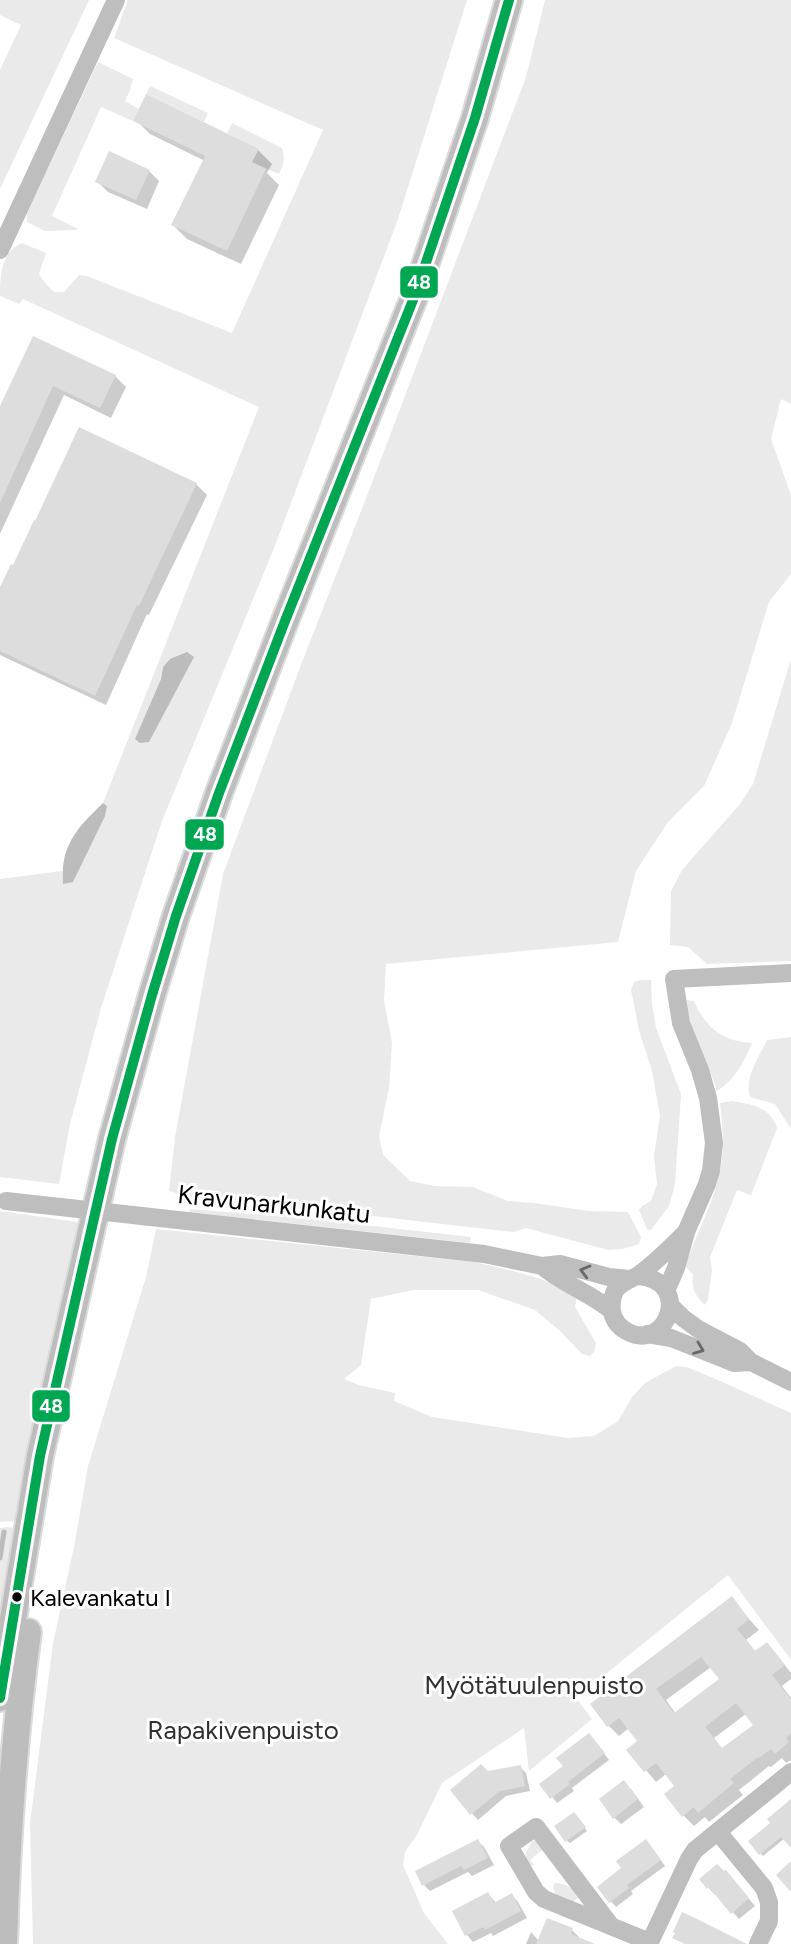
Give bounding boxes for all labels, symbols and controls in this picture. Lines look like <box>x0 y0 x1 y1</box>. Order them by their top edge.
line badge: 48 <box>399 265 439 299</box>
text: 48 <box>407 271 431 294</box>
line badge: 48 <box>184 818 225 851</box>
text: 48 <box>193 823 217 846</box>
street label: Kravunarkunkatu <box>176 1178 372 1230</box>
one-way arrow <box>579 1264 591 1279</box>
one-way arrow <box>693 1341 705 1355</box>
line badge: 48 <box>31 1389 71 1423</box>
text: 48 <box>39 1395 63 1418</box>
place label: Kalevankatu I <box>30 1583 171 1612</box>
marker: Kalevankatu I <box>10 1590 24 1604</box>
park label: Myötätuulenpuisto <box>424 1669 644 1701</box>
park label: Rapakivenpuisto <box>147 1714 339 1746</box>

